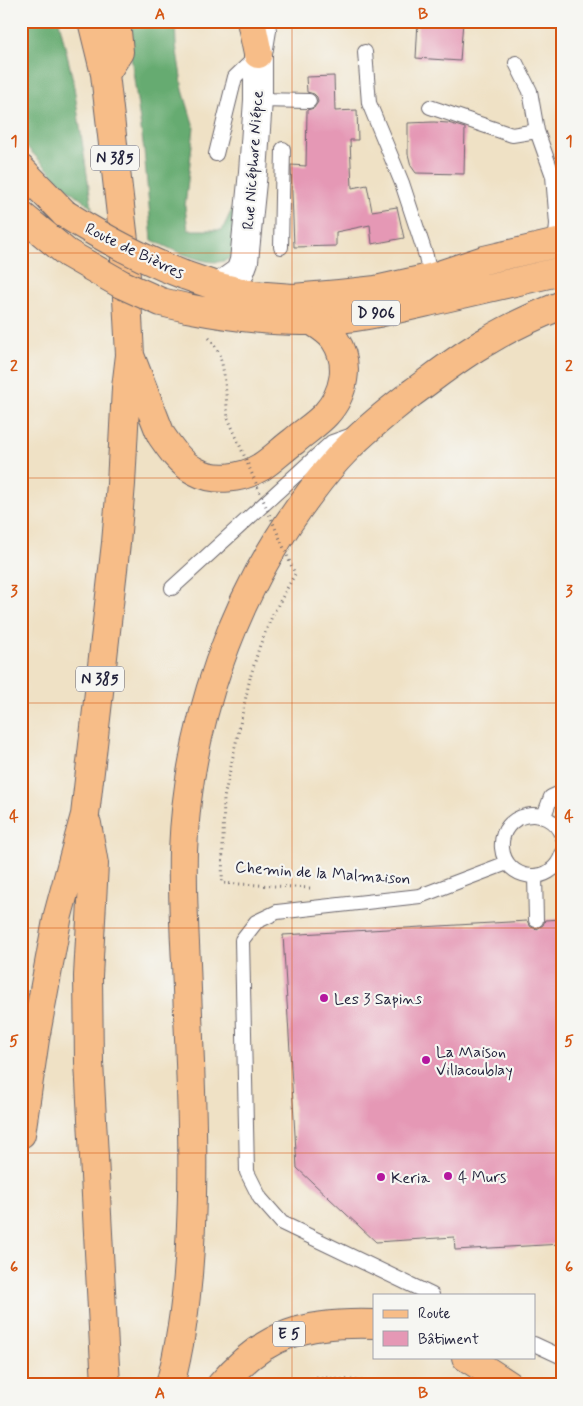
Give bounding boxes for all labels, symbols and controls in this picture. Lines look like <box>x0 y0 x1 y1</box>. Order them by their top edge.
text: A <box>155 4 165 25</box>
text: B <box>418 4 428 25</box>
street label: Rue Nicéphore Niépce <box>238 90 269 230</box>
text: 1 <box>10 131 18 152</box>
text: 1 <box>565 131 573 152</box>
road number: N 385 <box>91 146 139 170</box>
street label: Route de Bièvres <box>81 218 187 284</box>
road number: D 906 <box>352 300 400 326</box>
text: 2 <box>10 356 18 377</box>
text: 2 <box>565 356 573 377</box>
text: 3 <box>10 581 18 602</box>
text: 3 <box>565 581 573 602</box>
road number: N 385 <box>76 666 124 692</box>
text: 4 <box>9 806 19 827</box>
text: 4 <box>564 806 574 827</box>
street label: Chemin de la Malmaison <box>234 857 411 890</box>
place label: Les 3 Sapins <box>334 989 422 1010</box>
marker: Les 3 Sapins <box>318 992 330 1004</box>
text: 5 <box>9 1031 19 1052</box>
text: 5 <box>564 1031 574 1052</box>
place label: La Maison Villacoublay <box>436 1042 513 1081</box>
marker: La Maison Villacoublay <box>420 1054 432 1066</box>
place label: 4 Murs <box>458 1167 506 1188</box>
place label: Keria <box>391 1168 431 1189</box>
marker: 4 Murs <box>442 1170 454 1182</box>
marker: Keria <box>375 1171 387 1183</box>
text: 6 <box>10 1257 18 1278</box>
text: 6 <box>565 1257 573 1278</box>
legend <box>373 1294 536 1358</box>
text: Route <box>418 1304 451 1324</box>
road number: E 5 <box>273 1322 305 1346</box>
text: Bâtiment <box>418 1330 479 1350</box>
text: A <box>155 1383 165 1404</box>
text: B <box>418 1383 428 1404</box>

